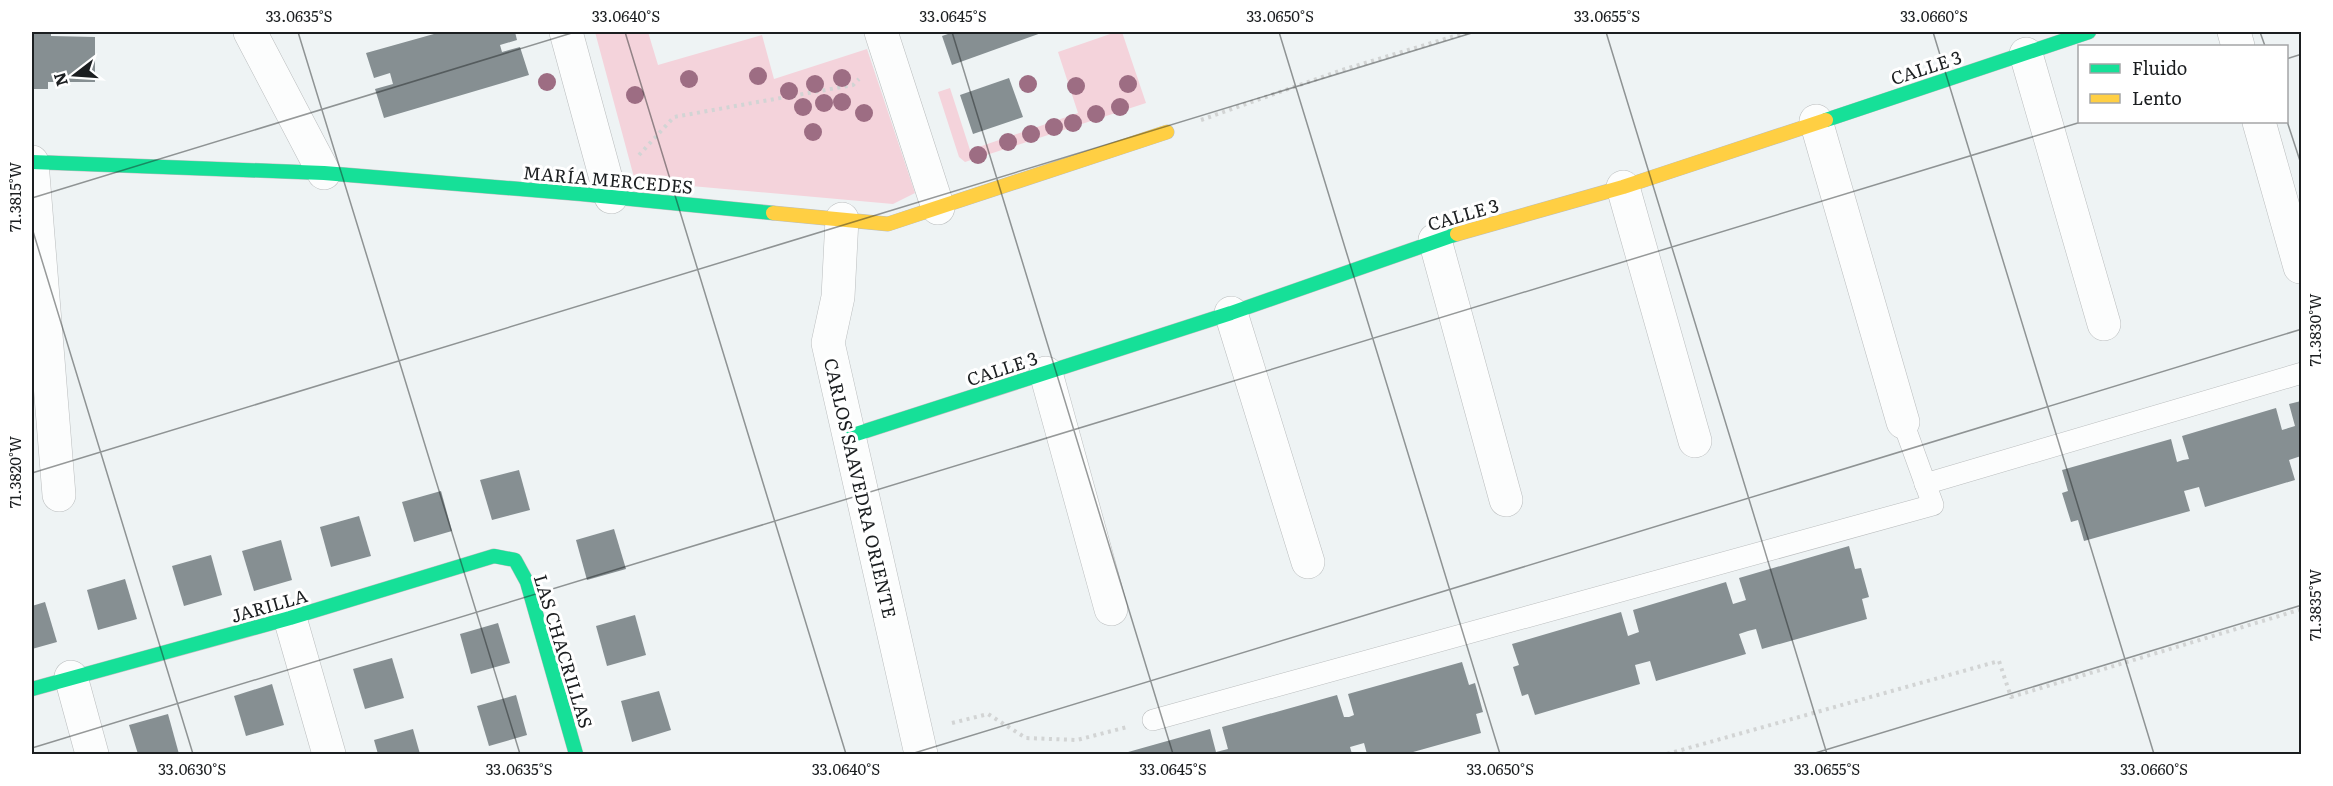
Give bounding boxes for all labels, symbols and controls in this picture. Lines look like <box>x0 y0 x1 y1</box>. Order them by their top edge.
text: 33.0635°S <box>265 4 333 27</box>
text: 33.0640°S <box>592 4 660 27</box>
text: 33.0645°S <box>919 4 987 27</box>
text: 33.0650°S <box>1246 4 1314 27</box>
text: 33.0655°S <box>1574 4 1640 27</box>
text: 33.0660°S <box>1900 4 1968 27</box>
street label: CALLE 3 <box>1887 43 1965 91</box>
north arrow <box>45 45 105 105</box>
legend <box>2078 45 2288 123</box>
text: Fluido <box>2132 54 2187 81</box>
text: N <box>46 70 73 90</box>
text: Lento <box>2132 84 2182 111</box>
street label: MARÍA MERCEDES <box>522 158 694 200</box>
text: 71.3815°W <box>3 161 26 232</box>
street label: CALLE 3 <box>1424 191 1502 237</box>
text: 71.3830°W <box>2303 293 2326 367</box>
street label: CALLE 3 <box>963 344 1041 392</box>
street label: CARLOS SAAVEDRA ORIENTE <box>818 355 904 621</box>
text: 71.3820°W <box>3 435 26 508</box>
text: 71.3835°W <box>2303 568 2326 641</box>
street label: LAS CHACRILLAS <box>528 571 600 731</box>
street label: JARILLA <box>228 581 310 629</box>
text: 33.0630°S <box>158 757 226 780</box>
text: 33.0635°S <box>485 757 553 780</box>
text: 33.0640°S <box>812 757 880 780</box>
text: 33.0645°S <box>1139 757 1207 780</box>
text: 33.0650°S <box>1466 757 1534 780</box>
text: 33.0655°S <box>1794 757 1860 780</box>
text: 33.0660°S <box>2120 757 2188 780</box>

